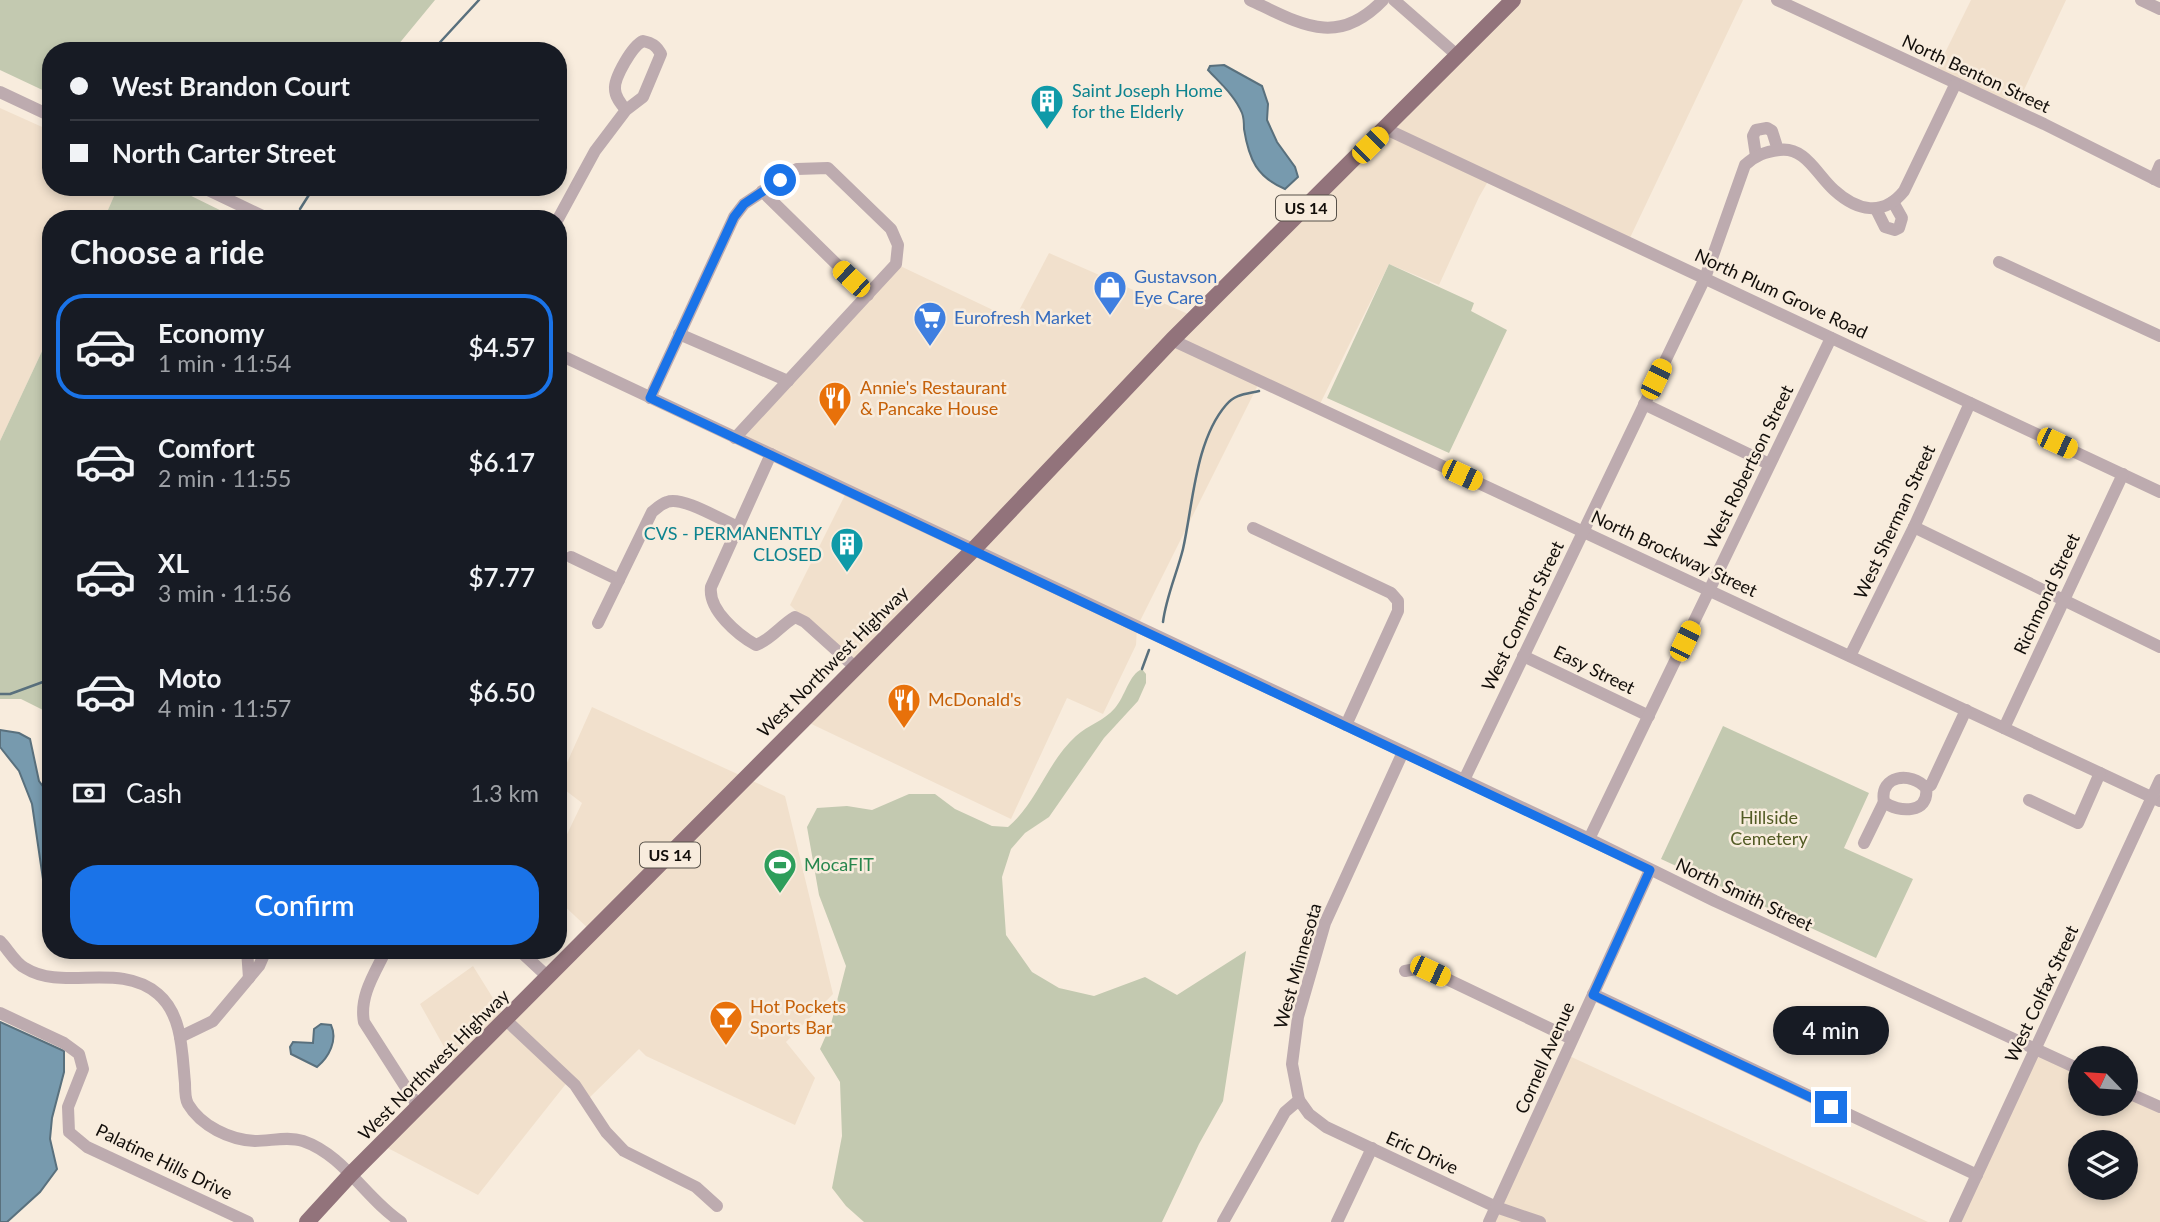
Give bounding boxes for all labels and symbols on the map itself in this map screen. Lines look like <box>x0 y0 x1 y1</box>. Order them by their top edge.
street label: North Benton Street <box>1899 29 2054 117</box>
place label: Saint Joseph Home for the Elderly <box>1072 79 1223 122</box>
building icon: Saint Joseph Home for the Elderly <box>1028 82 1066 131</box>
car <box>1348 123 1393 167</box>
route start <box>764 164 796 196</box>
road number: US 14 <box>1276 196 1336 220</box>
street label: North Plum Grove Road <box>1692 243 1871 343</box>
car <box>829 257 874 301</box>
place label: Gustavson Eye Care <box>1134 265 1217 308</box>
shop icon: Gustavson Eye Care <box>1091 268 1129 317</box>
supermarket icon: Eurofresh Market <box>911 299 949 348</box>
place label: Eurofresh Market <box>954 306 1092 328</box>
car <box>1638 356 1675 402</box>
place label: Annie's Restaurant & Pancake House <box>860 376 1007 419</box>
restaurant icon: Annie's Restaurant & Pancake House <box>816 379 854 428</box>
street label: West Robertson Street <box>1699 381 1798 552</box>
car <box>2034 425 2081 461</box>
street label: West Sherman Street <box>1849 441 1940 602</box>
car <box>1439 457 1486 493</box>
street label: North Brockway Street <box>1588 505 1761 601</box>
place label: CVS - PERMANENTLY CLOSED <box>644 522 823 565</box>
building icon: CVS - PERMANENTLY CLOSED <box>828 525 866 574</box>
street label: Richmond Street <box>2008 529 2084 658</box>
street label: West Comfort Street <box>1476 537 1568 694</box>
street label: West Northwest Highway <box>752 581 913 741</box>
car <box>1667 618 1704 664</box>
street label: Easy Street <box>1550 640 1639 698</box>
restaurant icon: McDonald's <box>885 681 923 730</box>
place label: McDonald's <box>928 688 1022 710</box>
park label: Hillside Cemetery <box>1730 806 1808 849</box>
road number: US 14 <box>640 842 700 868</box>
sports icon: MocaFIT <box>761 846 799 895</box>
place label: MocaFIT <box>804 853 874 875</box>
street label: North Smith Street <box>1672 853 1817 936</box>
street label: West Minnesota <box>1269 900 1325 1031</box>
street label: West Colfax Street <box>2000 921 2083 1065</box>
car <box>1407 953 1454 989</box>
street label: West Northwest Highway <box>353 984 514 1144</box>
place label: Hot Pockets Sports Bar <box>750 995 846 1038</box>
bar icon: Hot Pockets Sports Bar <box>707 998 745 1047</box>
street label: Cornell Avenue <box>1510 998 1579 1117</box>
callout: 4 min <box>1773 1006 1889 1054</box>
north arrow <box>2068 1046 2138 1116</box>
route end <box>1815 1091 1847 1123</box>
street label: Palatine Hills Drive <box>92 1118 236 1204</box>
street label: Eric Drive <box>1383 1126 1462 1178</box>

